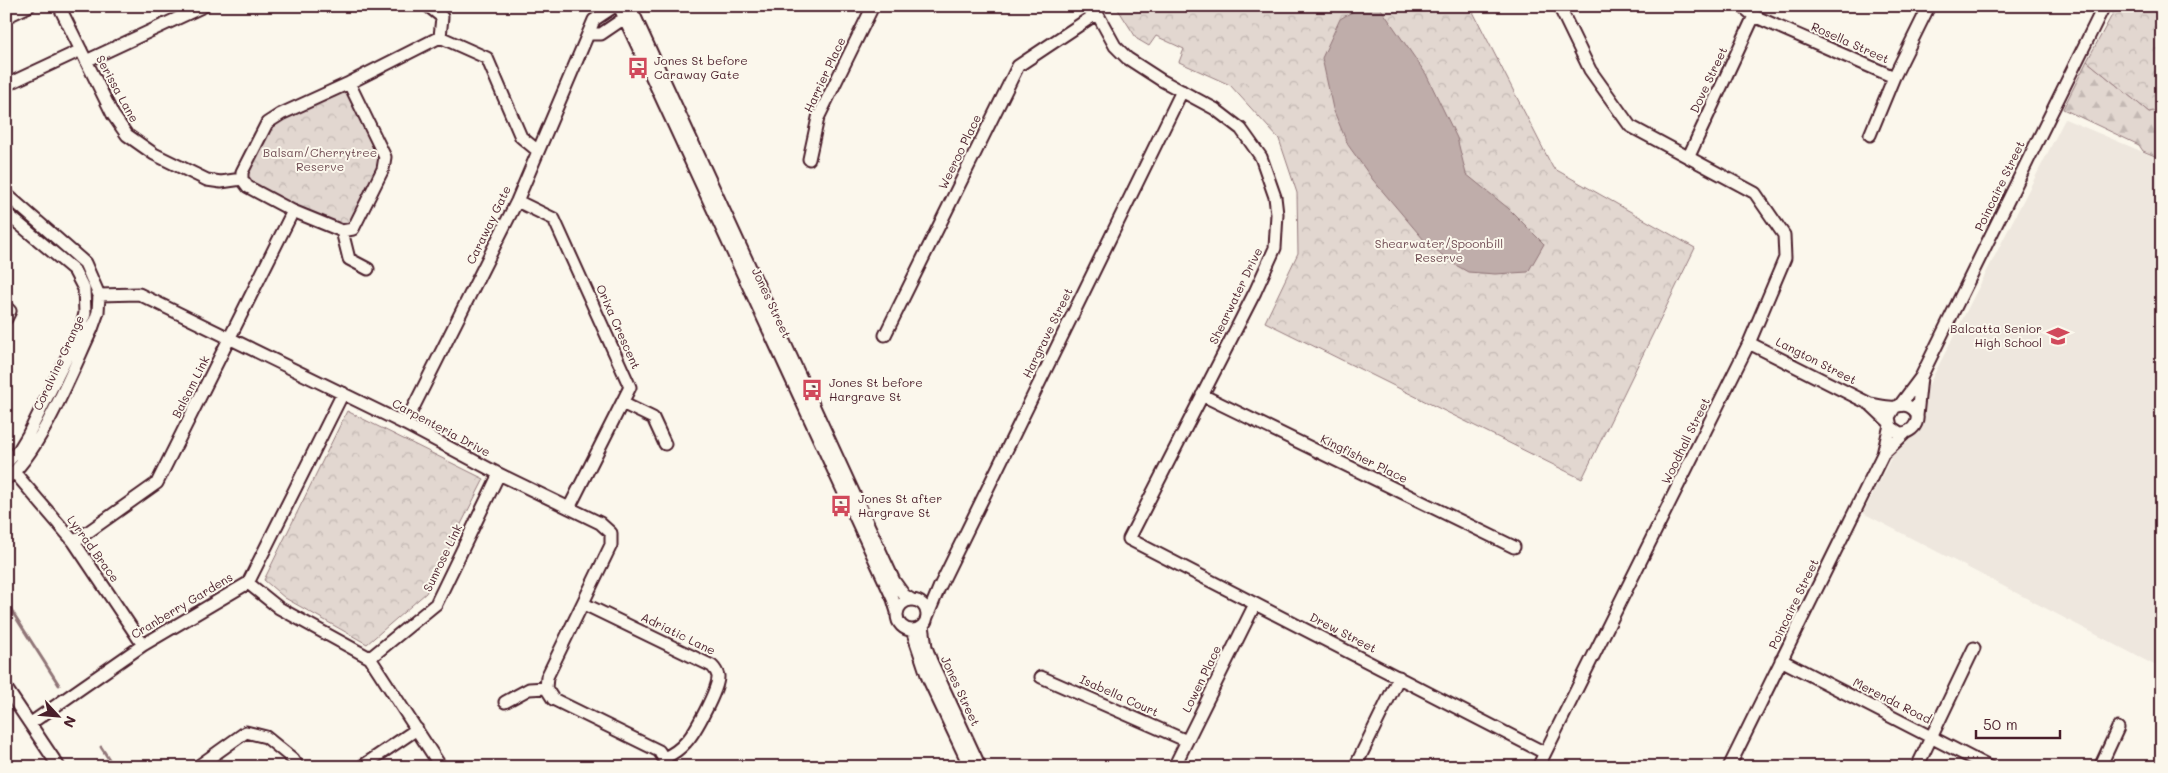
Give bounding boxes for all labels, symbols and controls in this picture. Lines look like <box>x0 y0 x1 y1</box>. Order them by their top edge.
street label: Rosella Street <box>1809 18 1892 66</box>
street label: Harrier Place <box>800 34 849 115</box>
street label: Dove Street <box>1686 44 1730 115</box>
street label: Serissa Lane <box>93 52 143 125</box>
place label: Jones St before Caraway Gate <box>654 52 748 82</box>
bus stop icon: Jones St before Caraway Gate <box>625 55 651 81</box>
street label: Weeroo Place <box>934 111 984 192</box>
street label: Poincaire Street <box>1970 138 2028 233</box>
park label: Balsam/Cherrytree Reserve <box>263 144 377 174</box>
street label: Caraway Gate <box>462 183 514 266</box>
park label: Shearwater/Spoonbill Reserve <box>1375 235 1503 265</box>
street label: Shearwater Drive <box>1205 245 1265 346</box>
street label: Jones Street <box>749 265 795 340</box>
street label: Orixa Crescent <box>593 282 645 371</box>
street label: Hargrave Street <box>1018 285 1076 380</box>
street label: Coralvine Grange <box>29 312 87 413</box>
place label: Balcatta Senior High School <box>1950 320 2042 350</box>
school or university icon: Balcatta Senior High School <box>2045 323 2071 349</box>
street label: Langton Street <box>1773 333 1860 387</box>
street label: Balsam Link <box>168 353 213 420</box>
place label: Jones St before Hargrave St <box>829 374 923 404</box>
bus stop icon: Jones St before Hargrave St <box>799 377 825 403</box>
street label: Carpenteria Drive <box>390 394 493 460</box>
street label: Woodhall Street <box>1657 395 1713 487</box>
street label: Kingfisher Place <box>1318 430 1411 486</box>
place label: Jones St after Hargrave St <box>858 490 942 520</box>
bus stop icon: Jones St after Hargrave St <box>828 493 854 519</box>
street label: Lyrrad Brace <box>64 512 123 585</box>
street label: Sunrose Link <box>419 521 465 594</box>
street label: Poincaire Street <box>1764 556 1822 651</box>
street label: Cranberry Gardens <box>128 568 235 642</box>
street label: Adriatic Lane <box>639 608 718 658</box>
street label: Drew Street <box>1307 608 1380 656</box>
street label: Lowen Place <box>1178 642 1224 715</box>
street label: Jones Street <box>938 653 984 728</box>
street label: Isabella Court <box>1078 671 1161 720</box>
street label: Merenda Road <box>1851 673 1935 727</box>
north arrow <box>32 690 82 740</box>
scale bar <box>1976 708 2059 740</box>
text: N <box>59 713 81 731</box>
text: 50 m <box>1983 714 2018 734</box>

